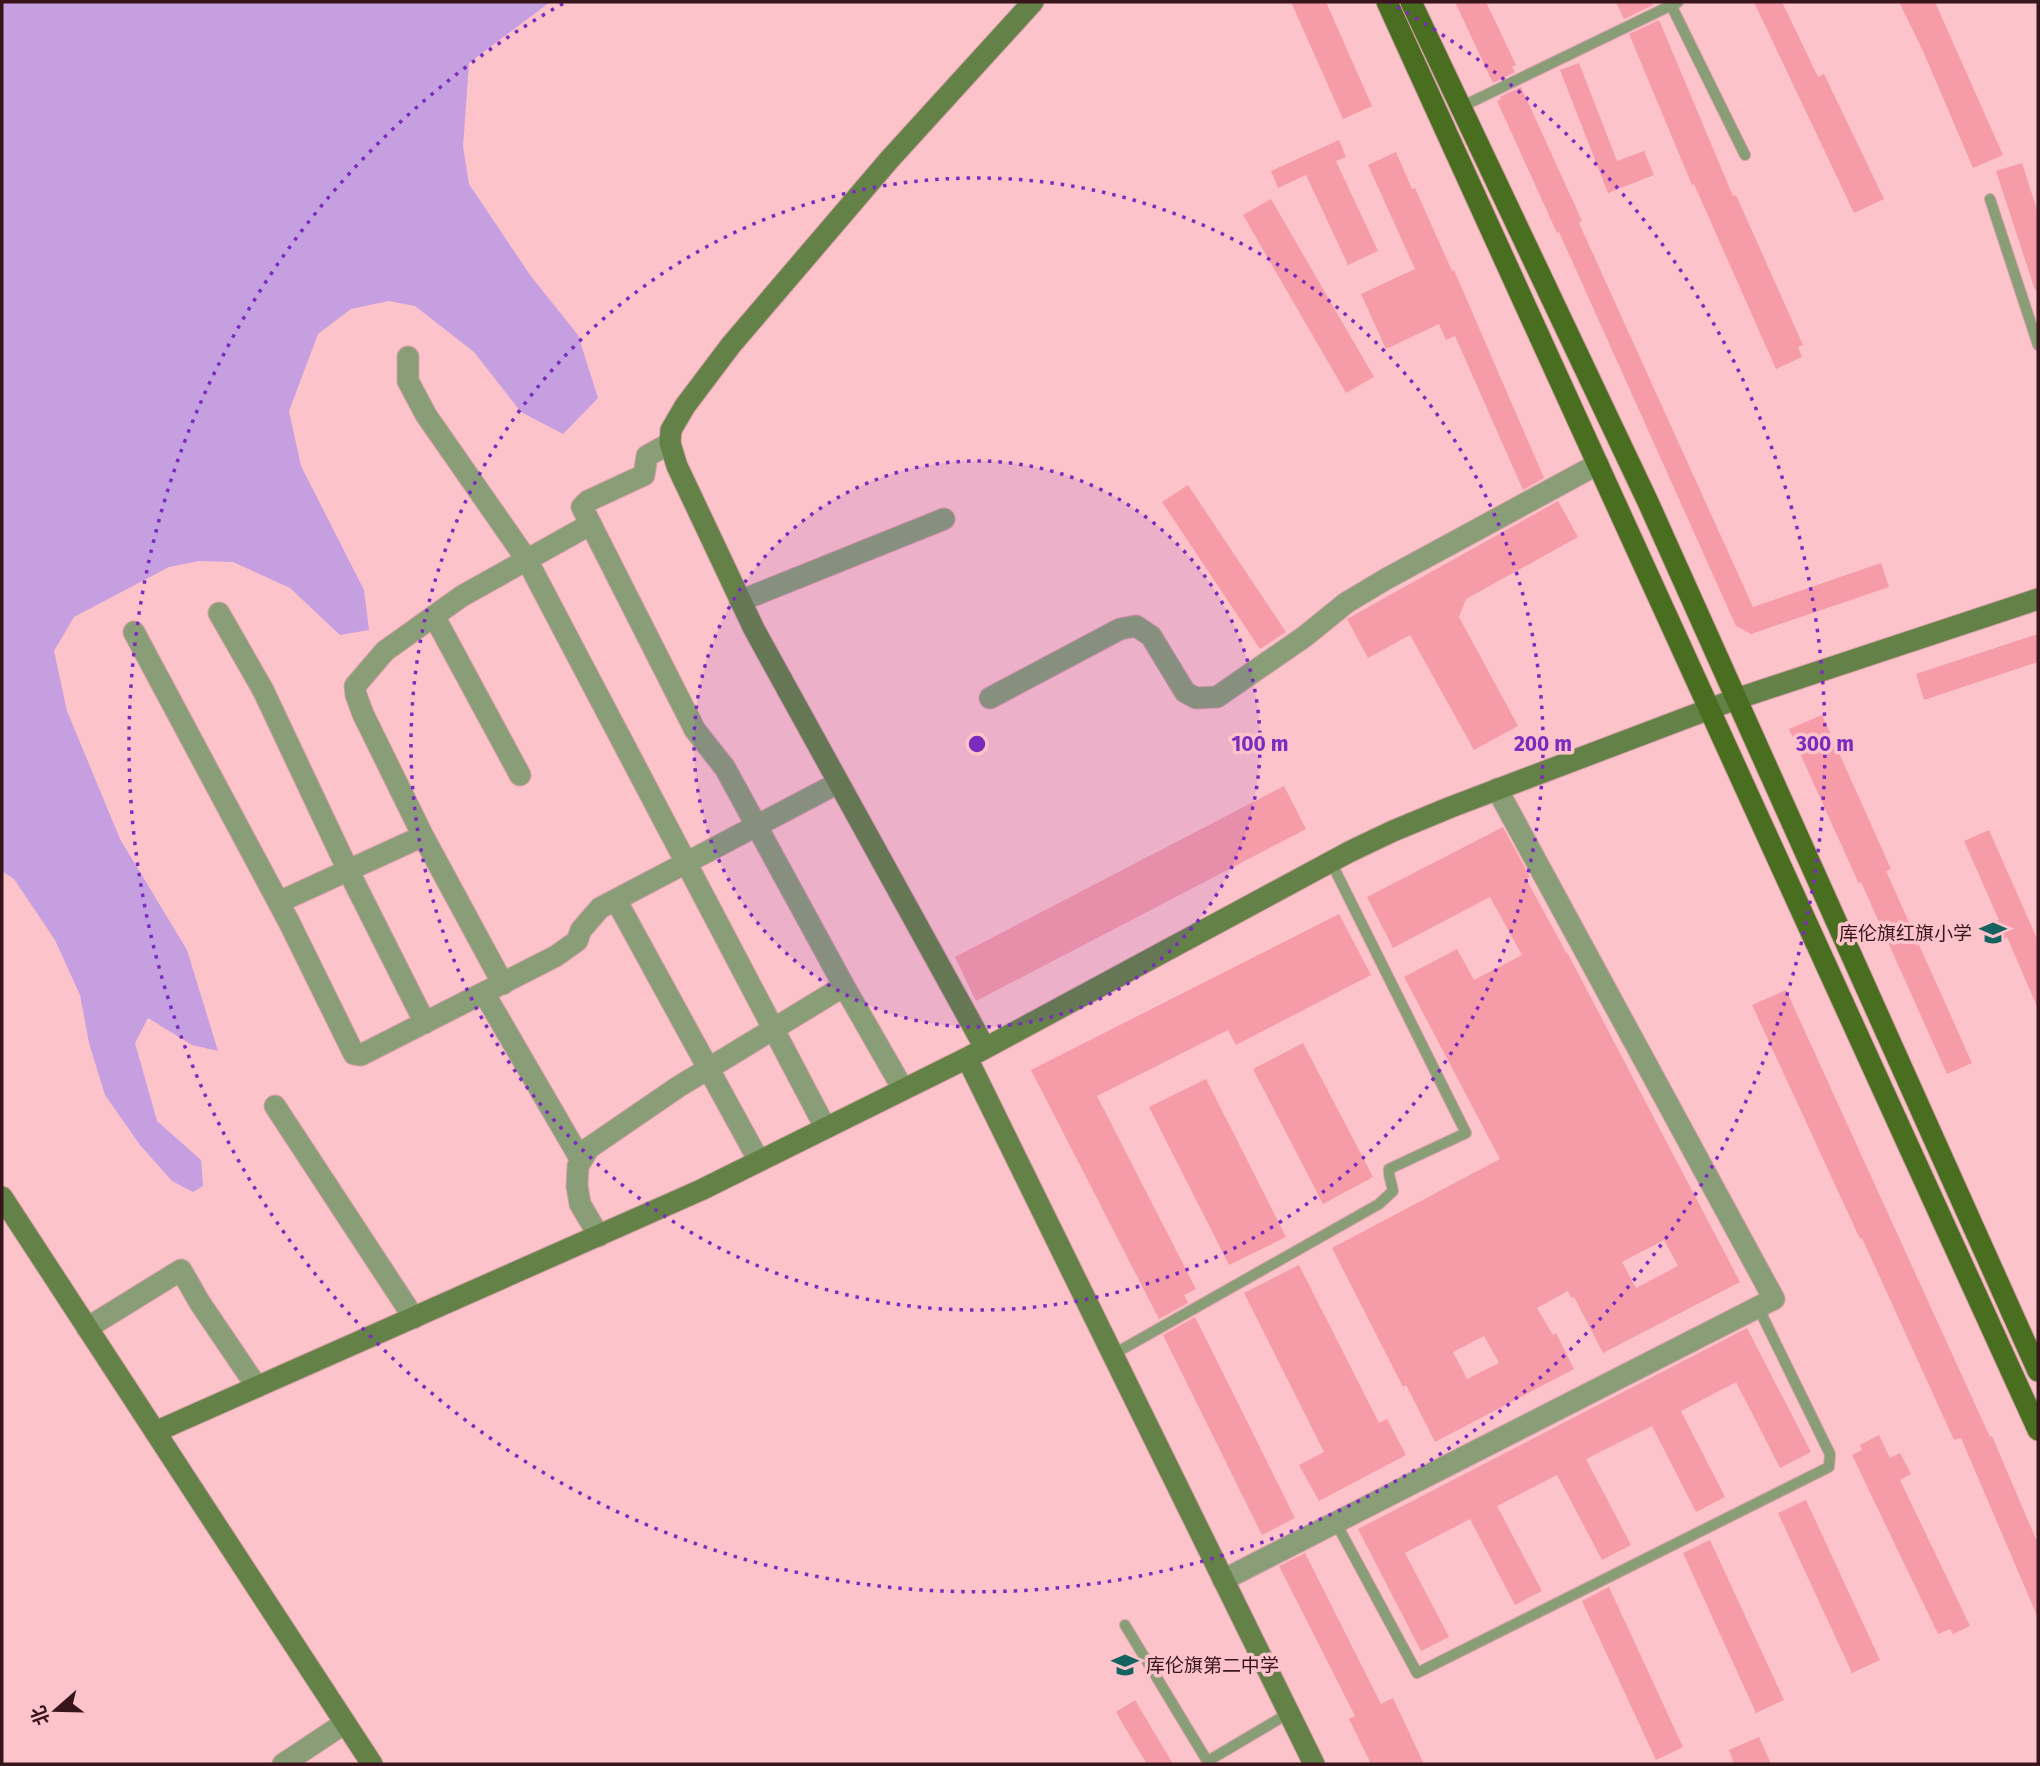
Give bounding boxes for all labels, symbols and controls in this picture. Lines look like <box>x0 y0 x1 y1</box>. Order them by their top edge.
text: 100 m <box>1231 731 1289 757</box>
text: 200 m <box>1514 731 1572 757</box>
text: 300 m <box>1795 731 1854 757</box>
centre of rings <box>965 732 989 756</box>
school or university icon: 库伦旗红旗小学 <box>1978 918 2008 948</box>
place label: 库伦旗红旗小学 <box>1839 922 1972 945</box>
school or university icon: 库伦旗第二中学 <box>1110 1650 1140 1680</box>
place label: 库伦旗第二中学 <box>1146 1654 1279 1677</box>
north arrow <box>21 1675 91 1745</box>
text: 北 <box>26 1703 55 1729</box>

